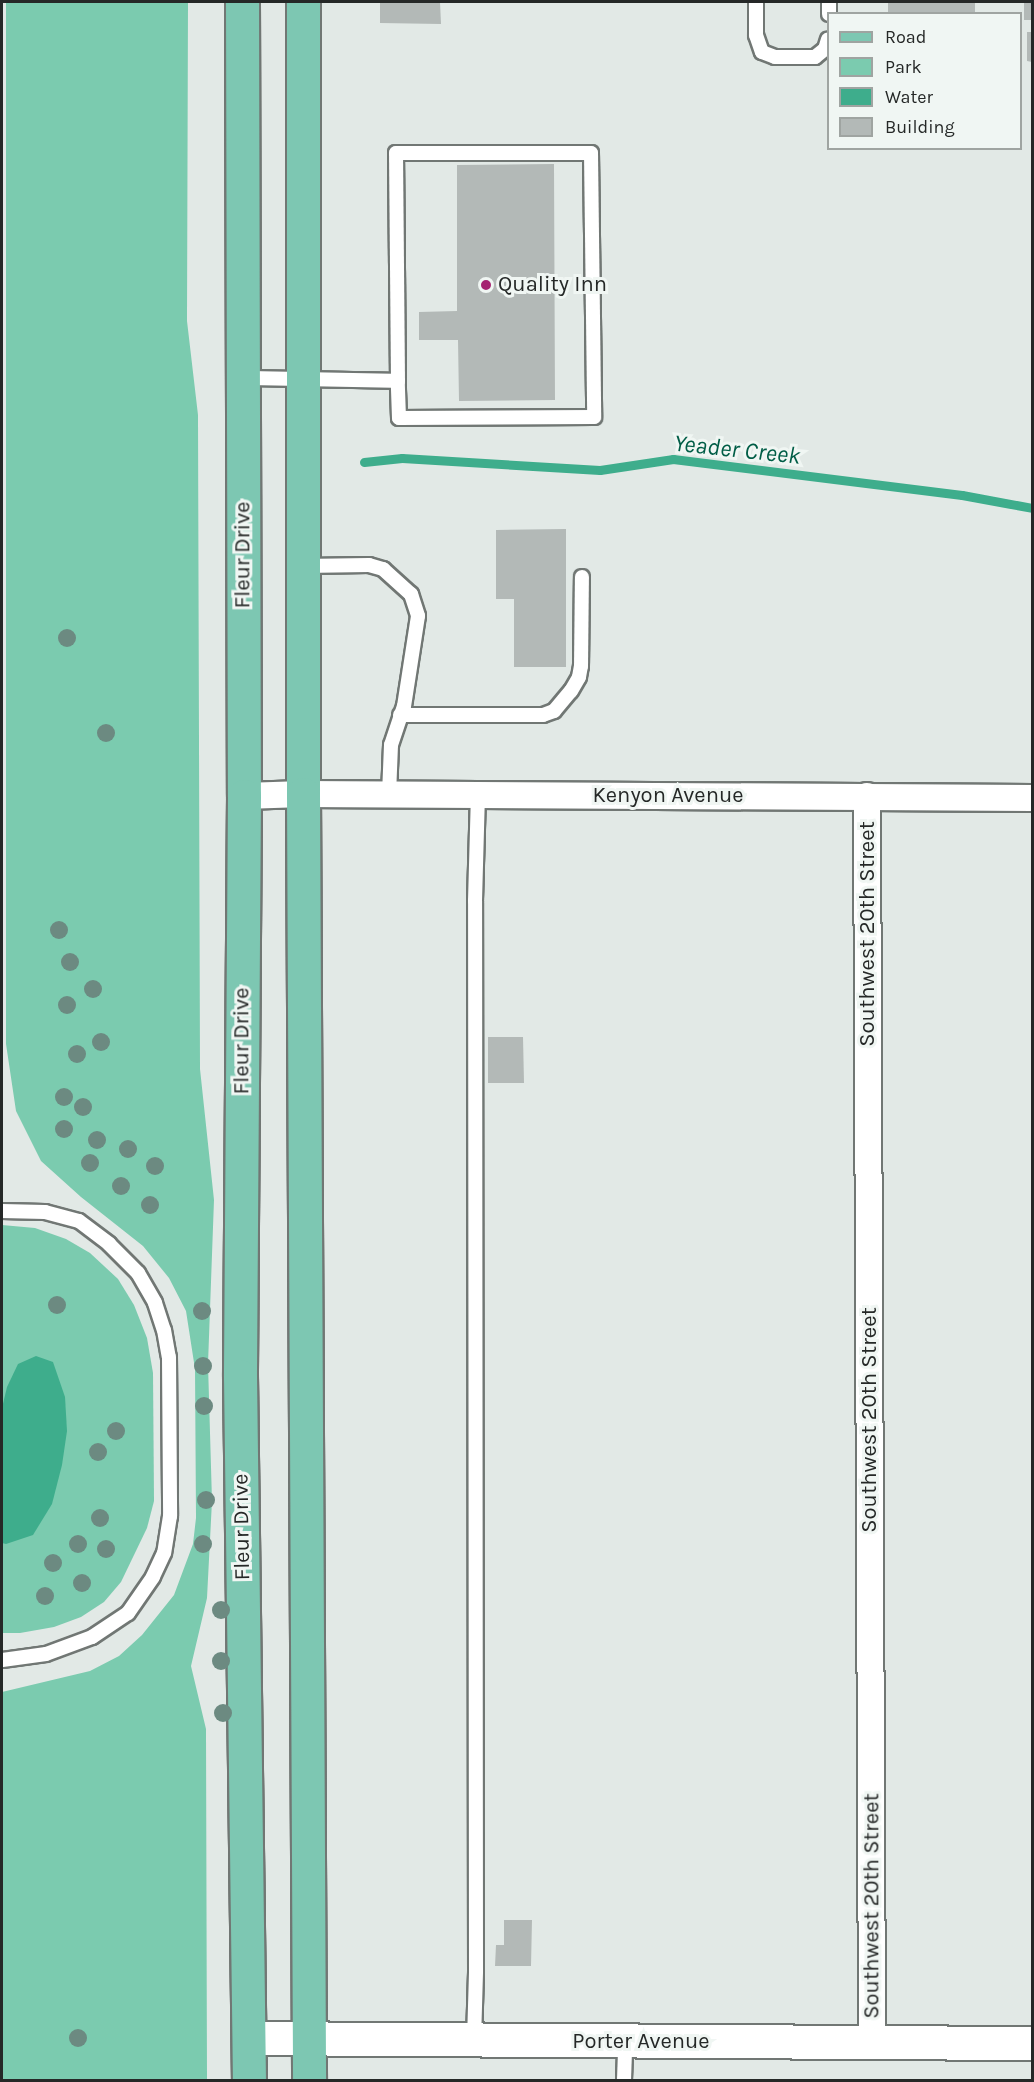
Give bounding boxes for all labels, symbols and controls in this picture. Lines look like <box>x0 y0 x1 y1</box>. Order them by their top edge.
legend <box>827 12 1022 150</box>
text: Road <box>885 26 926 48</box>
text: Park <box>885 56 922 78</box>
text: Water <box>885 86 933 108</box>
text: Building <box>885 116 955 138</box>
place label: Quality Inn <box>498 272 607 298</box>
marker: Quality Inn <box>479 278 493 292</box>
water label: Yeader Creek <box>672 429 802 471</box>
street label: Fleur Drive <box>230 502 256 608</box>
street label: Kenyon Avenue <box>592 783 744 809</box>
street label: Southwest 20th Street <box>855 821 881 1047</box>
street label: Fleur Drive <box>229 988 255 1094</box>
street label: Southwest 20th Street <box>857 1307 883 1533</box>
street label: Fleur Drive <box>228 1473 256 1581</box>
street label: Southwest 20th Street <box>859 1793 885 2019</box>
street label: Porter Avenue <box>572 2029 710 2055</box>

